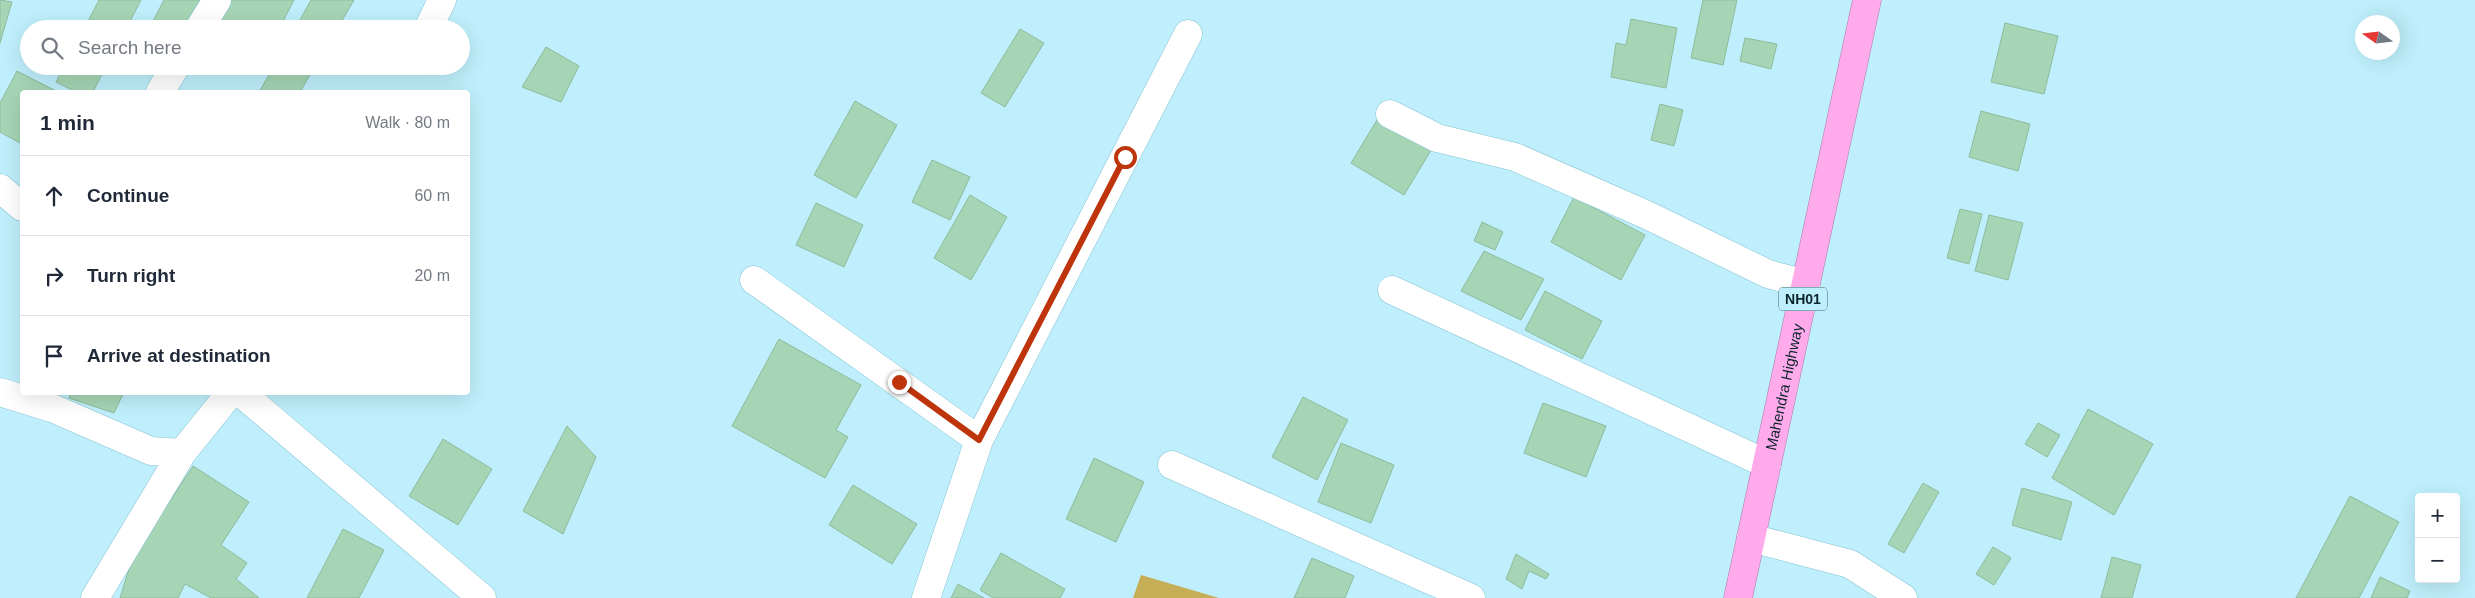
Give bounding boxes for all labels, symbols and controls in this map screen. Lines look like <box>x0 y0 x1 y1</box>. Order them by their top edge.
north arrow <box>2355 15 2400 60</box>
search box <box>20 20 470 75</box>
icon: search <box>38 34 66 62</box>
text: Search here <box>78 37 182 58</box>
text: 1 min <box>40 111 95 134</box>
text: Walk · 80 m <box>365 114 450 131</box>
route start <box>1114 146 1137 169</box>
icon: ahead <box>40 182 68 210</box>
text: Continue <box>87 185 169 206</box>
text: 60 m <box>414 187 450 204</box>
icon: right <box>40 262 68 290</box>
text: Turn right <box>87 265 175 286</box>
text: 20 m <box>414 267 450 284</box>
road number: NH01 <box>1779 288 1827 310</box>
street label: Mahendra Highway <box>1762 321 1806 452</box>
icon: arrive <box>40 342 68 370</box>
text: Arrive at destination <box>87 345 271 366</box>
route end <box>888 371 911 394</box>
map controls <box>2415 493 2460 583</box>
button: + <box>2415 493 2460 538</box>
button: − <box>2415 538 2460 583</box>

